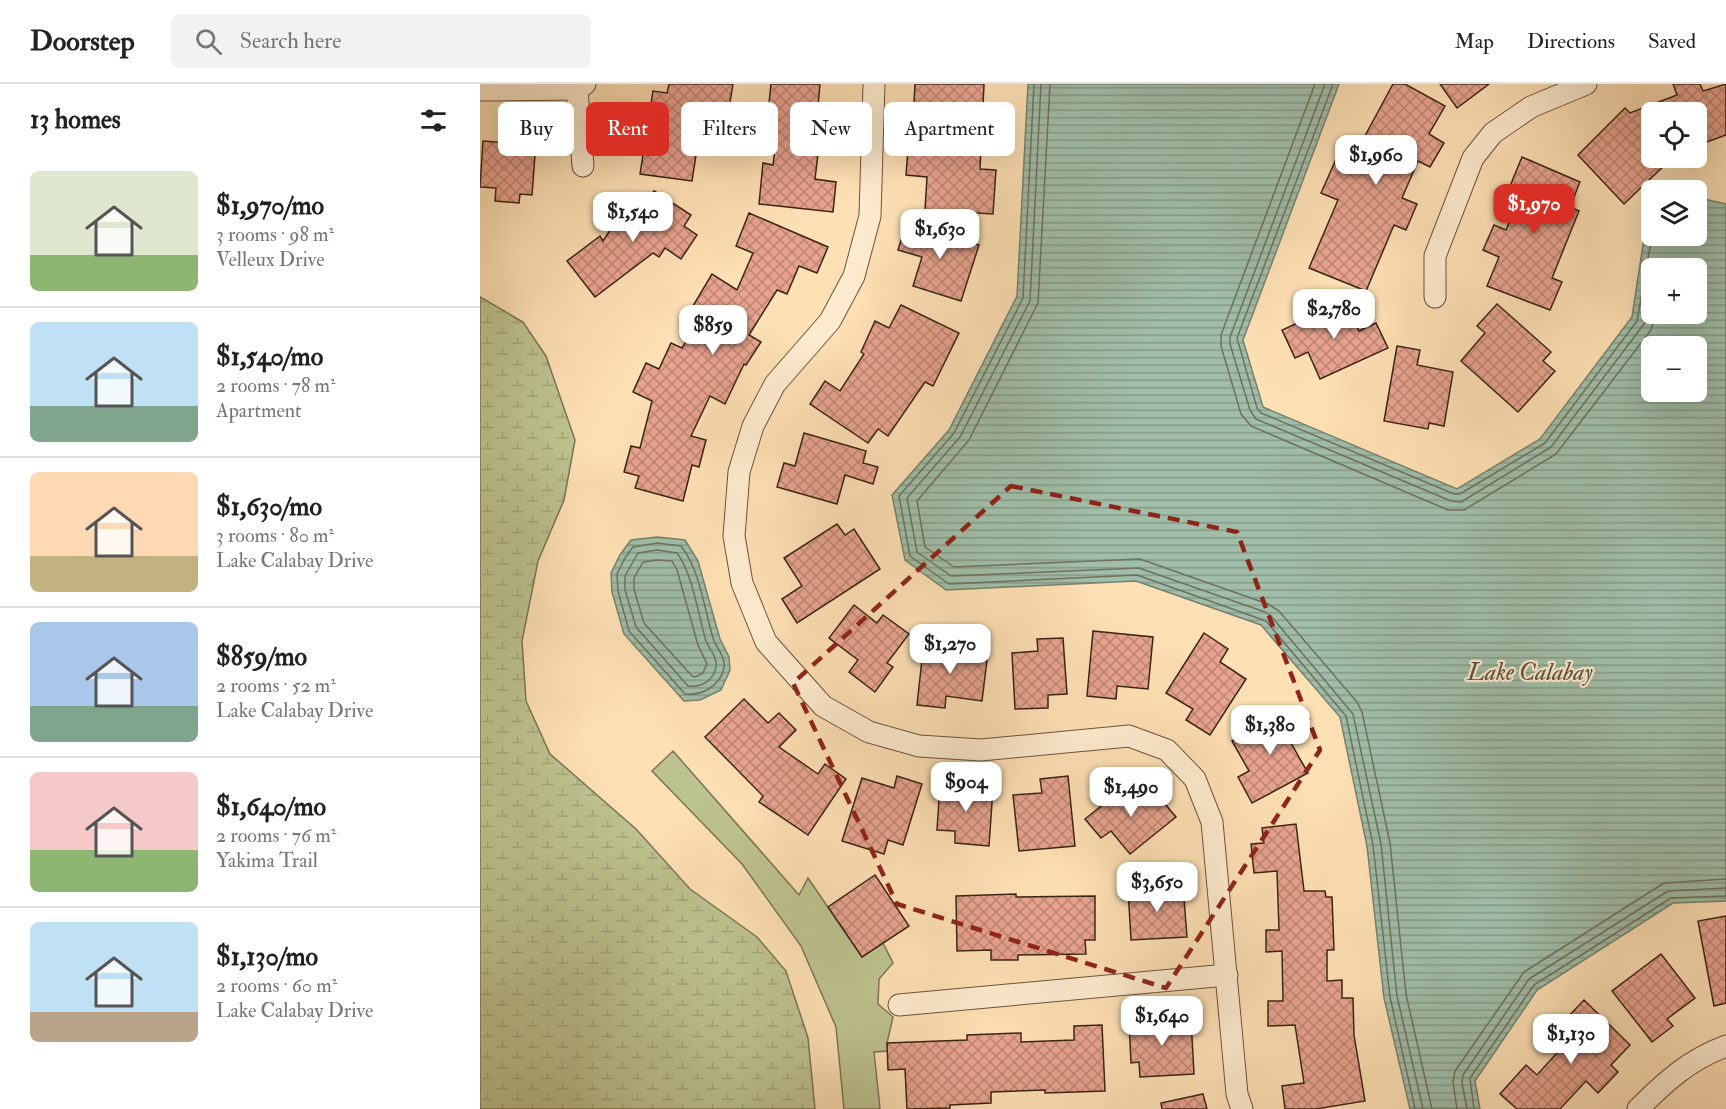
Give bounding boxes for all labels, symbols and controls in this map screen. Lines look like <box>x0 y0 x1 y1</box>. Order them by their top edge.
search box <box>171 14 591 68</box>
text: Doorstep <box>30 24 135 59</box>
icon: search <box>192 25 225 58</box>
text: Search here <box>240 27 341 55</box>
text: Map <box>1454 28 1494 55</box>
text: Directions <box>1527 28 1615 55</box>
text: Saved <box>1648 28 1696 55</box>
chip: Buy <box>498 102 574 156</box>
chip: Rent <box>586 102 669 156</box>
chip: Filters <box>681 102 778 156</box>
chip: New <box>790 102 872 156</box>
chip: Apartment <box>884 102 1015 156</box>
map controls <box>1641 102 1707 402</box>
button: locate <box>1641 102 1707 168</box>
text: 13 homes <box>30 104 121 136</box>
icon: filters <box>417 104 450 137</box>
pin: $1,960 <box>1327 135 1425 186</box>
text: $1,960 <box>1349 142 1403 167</box>
button: layers <box>1641 180 1707 246</box>
pin: $1,970 <box>1485 184 1583 235</box>
text: $1,970/mo <box>216 190 324 222</box>
text: $1,970 <box>1508 191 1560 216</box>
pin: $1,540 <box>584 192 682 243</box>
icon: home <box>78 195 150 267</box>
text: $1,540 <box>607 199 659 224</box>
pin: $1,630 <box>891 209 989 260</box>
text: $1,630 <box>914 216 966 241</box>
text: 3 rooms · 98 m² <box>216 222 334 247</box>
text: Velleux Drive <box>216 247 325 272</box>
button: + <box>1641 258 1707 324</box>
pin: $2,780 <box>1285 289 1383 340</box>
text: $2,780 <box>1307 296 1361 321</box>
pin: $859 <box>677 305 749 356</box>
text: $859 <box>693 312 733 337</box>
button: − <box>1641 336 1707 402</box>
text: $1,540/mo <box>216 341 323 373</box>
icon: home <box>78 346 150 418</box>
text: 2 rooms · 78 m² <box>216 373 336 398</box>
text: Apartment <box>216 398 301 423</box>
text: $1,630/mo <box>216 491 322 523</box>
icon: home <box>78 496 150 568</box>
text: 3 rooms · 80 m² <box>216 523 334 548</box>
text: Lake Calabay Drive <box>216 548 373 573</box>
pin: $1,270 <box>901 624 999 675</box>
text: $1,270 <box>924 631 976 656</box>
text: $859/mo <box>216 641 307 673</box>
icon: home <box>78 646 150 718</box>
water label: Lake Calabay <box>1466 657 1593 688</box>
text: 2 rooms · 52 m² <box>216 673 336 698</box>
text: Lake Calabay Drive <box>216 698 373 723</box>
pin: $1,380 <box>1221 705 1319 756</box>
text: $1,380 <box>1245 712 1295 737</box>
pin: $904 <box>930 762 1002 813</box>
pin: $1,490 <box>1082 767 1180 818</box>
text: $904 <box>945 769 987 794</box>
text: $1,490 <box>1104 774 1158 799</box>
text: $1,640/mo <box>216 791 326 823</box>
icon: home <box>78 796 150 868</box>
text: 2 rooms · 76 m² <box>216 823 336 848</box>
text: Yakima Trail <box>216 848 318 873</box>
pin: $3,650 <box>1108 862 1206 913</box>
text: $3,650 <box>1131 869 1183 894</box>
text: $1,130/mo <box>216 941 318 973</box>
icon: home <box>78 946 150 1018</box>
text: 2 rooms · 60 m² <box>216 973 337 998</box>
pin: $1,640 <box>1113 996 1211 1047</box>
text: Lake Calabay Drive <box>216 998 373 1023</box>
text: $1,640 <box>1135 1003 1189 1028</box>
pin: $1,130 <box>1522 1014 1620 1065</box>
text: $1,130 <box>1547 1021 1595 1046</box>

